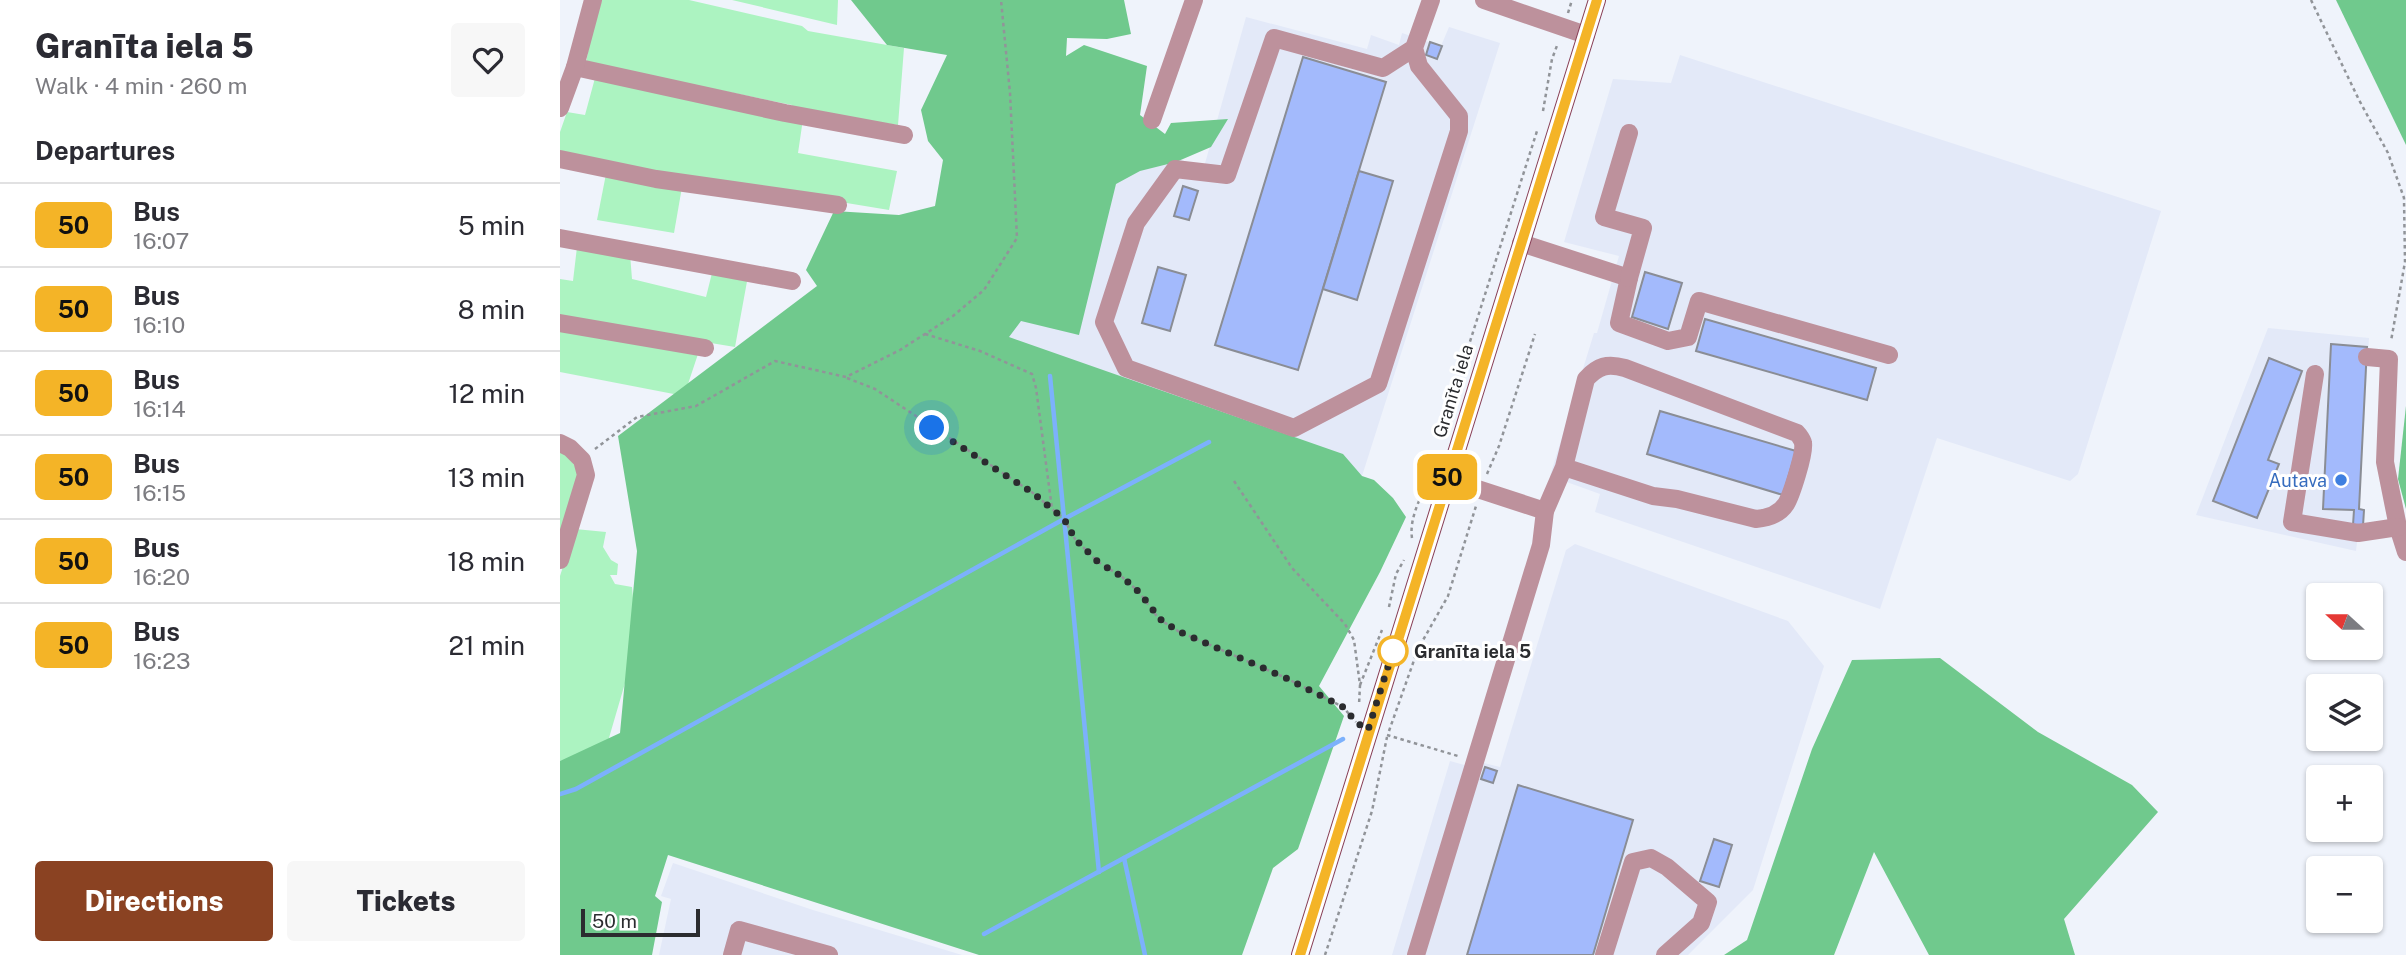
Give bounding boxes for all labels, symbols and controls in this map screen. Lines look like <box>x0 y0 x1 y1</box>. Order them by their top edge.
button: heart <box>451 23 525 97</box>
text: Granīta iela 5 <box>35 27 254 65</box>
text: Walk · 4 min · 260 m <box>35 72 248 99</box>
text: Departures <box>35 135 175 166</box>
text: Bus <box>133 196 180 227</box>
text: 5 min <box>458 210 525 241</box>
text: 50 <box>58 211 89 239</box>
text: 16:07 <box>133 227 189 254</box>
text: Bus <box>133 280 180 311</box>
text: 8 min <box>458 294 525 325</box>
text: 50 <box>58 295 89 323</box>
text: 16:10 <box>133 311 185 338</box>
street label: Granīta iela <box>1429 342 1477 440</box>
text: Bus <box>133 364 180 395</box>
text: 12 min <box>449 378 525 409</box>
text: 50 <box>58 379 89 407</box>
text: 16:14 <box>133 395 186 422</box>
your location <box>914 410 949 445</box>
text: Bus <box>133 448 180 479</box>
line badge: 50 <box>1416 454 1478 500</box>
text: 13 min <box>448 462 525 493</box>
text: 50 <box>58 463 89 491</box>
text: 50 <box>1431 463 1463 491</box>
place label: Autava <box>2269 470 2327 491</box>
marker: Autava <box>2333 472 2349 488</box>
text: 16:15 <box>133 479 186 506</box>
text: Bus <box>133 532 180 563</box>
text: 18 min <box>447 546 525 577</box>
text: 50 <box>58 547 89 575</box>
text: 16:20 <box>133 563 190 590</box>
north arrow <box>2306 583 2384 660</box>
map controls <box>2306 583 2383 933</box>
text: Bus <box>133 616 180 647</box>
text: 21 min <box>449 630 525 661</box>
text: 50 <box>58 631 89 659</box>
marker: Granīta iela 5 <box>1378 636 1408 666</box>
place label: Granīta iela 5 <box>1414 641 1531 662</box>
text: 16:23 <box>133 647 191 674</box>
button: layers <box>2306 674 2383 751</box>
button: + <box>2306 765 2383 842</box>
button: − <box>2306 856 2383 933</box>
button: Directions <box>35 861 273 941</box>
button: Tickets <box>287 861 525 941</box>
scale bar <box>581 906 700 938</box>
text: 50 m <box>592 910 637 932</box>

